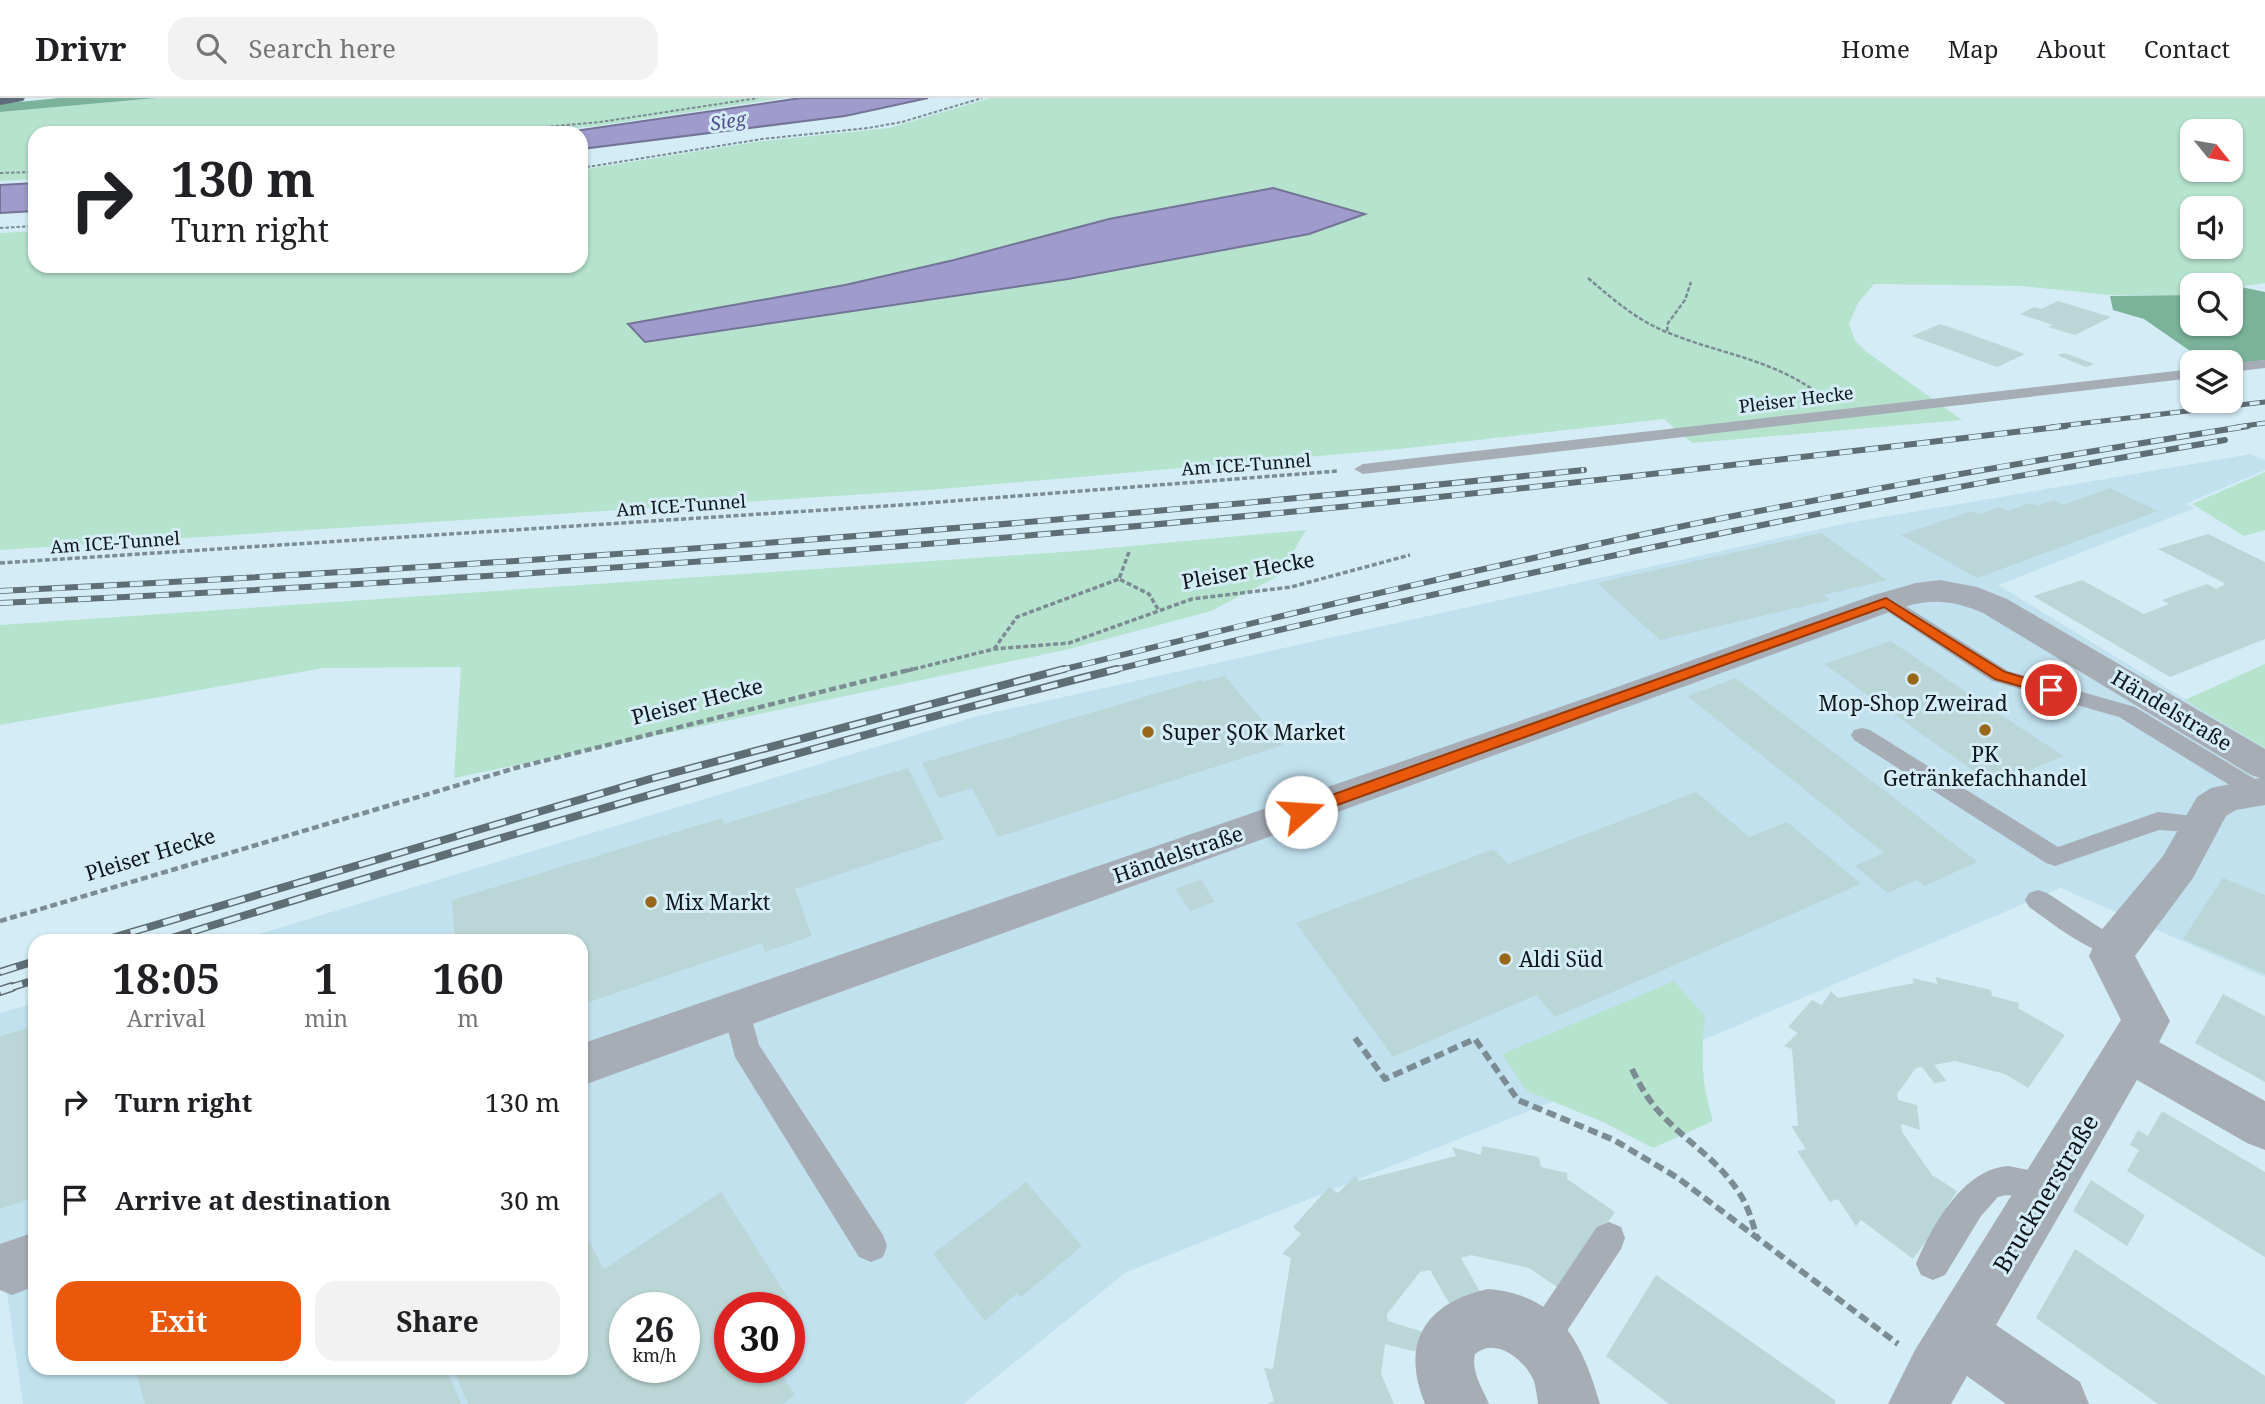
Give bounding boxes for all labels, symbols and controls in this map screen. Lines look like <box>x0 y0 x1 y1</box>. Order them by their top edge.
search box <box>168 17 658 80</box>
text: Drivr <box>35 26 126 71</box>
icon: search <box>192 29 230 67</box>
text: Search here <box>248 30 396 66</box>
text: Home <box>1841 32 1910 65</box>
text: Map <box>1948 32 1999 65</box>
text: About <box>2037 32 2106 65</box>
text: Contact <box>2144 32 2230 65</box>
water label: Sieg <box>708 105 749 137</box>
north arrow <box>2180 119 2244 182</box>
map controls <box>2180 119 2243 413</box>
text: 130 m <box>171 145 315 211</box>
icon: right <box>56 154 147 245</box>
button: sound <box>2180 196 2243 259</box>
text: Turn right <box>171 208 329 251</box>
button: search <box>2180 273 2243 336</box>
button: layers <box>2180 350 2243 413</box>
street label: Pleiser Hecke <box>1737 380 1855 418</box>
street label: Am ICE-Tunnel <box>1180 447 1312 480</box>
street label: Am ICE-Tunnel <box>615 488 747 521</box>
street label: Am ICE-Tunnel <box>49 525 181 558</box>
street label: Pleiser Hecke <box>1179 545 1317 595</box>
pin <box>2021 660 2081 720</box>
street label: Händelstraße <box>2107 663 2237 757</box>
street label: Pleiser Hecke <box>628 671 766 731</box>
marker: Mop-Shop Zweirad <box>1905 671 1921 687</box>
icon: arrive <box>2032 671 2070 709</box>
place label: Mop-Shop Zweirad <box>1818 689 2008 717</box>
place label: Super ŞOK Market <box>1162 718 1345 746</box>
marker: PK Getränkefachhandel <box>1977 722 1993 738</box>
marker: Super ŞOK Market <box>1140 724 1156 740</box>
place label: PK Getränkefachhandel <box>1883 740 2088 792</box>
position arrow <box>1264 775 1338 849</box>
street label: Händelstraße <box>1109 819 1247 889</box>
street label: Pleiser Hecke <box>82 821 218 887</box>
place label: Mix Markt <box>665 888 770 916</box>
marker: Mix Markt <box>643 894 659 910</box>
place label: Aldi Süd <box>1519 945 1603 973</box>
text: 18:05 <box>112 949 220 1006</box>
text: 1 <box>314 949 338 1006</box>
text: 160 <box>432 949 504 1006</box>
marker: Aldi Süd <box>1497 951 1513 967</box>
text: Arrival <box>127 1002 205 1034</box>
text: min <box>304 1002 348 1034</box>
text: m <box>457 1002 479 1034</box>
icon: right <box>56 1083 94 1121</box>
text: Turn right <box>115 1084 252 1120</box>
text: 130 m <box>485 1084 560 1120</box>
street label: Brucknerstraße <box>1985 1107 2105 1279</box>
icon: arrive <box>56 1181 94 1219</box>
text: Arrive at destination <box>115 1182 391 1218</box>
text: 30 m <box>500 1182 560 1218</box>
button: Exit <box>56 1281 301 1361</box>
button: Share <box>315 1281 560 1361</box>
speed limit sign: 30 <box>714 1292 805 1383</box>
text: 26 <box>635 1305 674 1352</box>
text: km/h <box>632 1343 677 1367</box>

